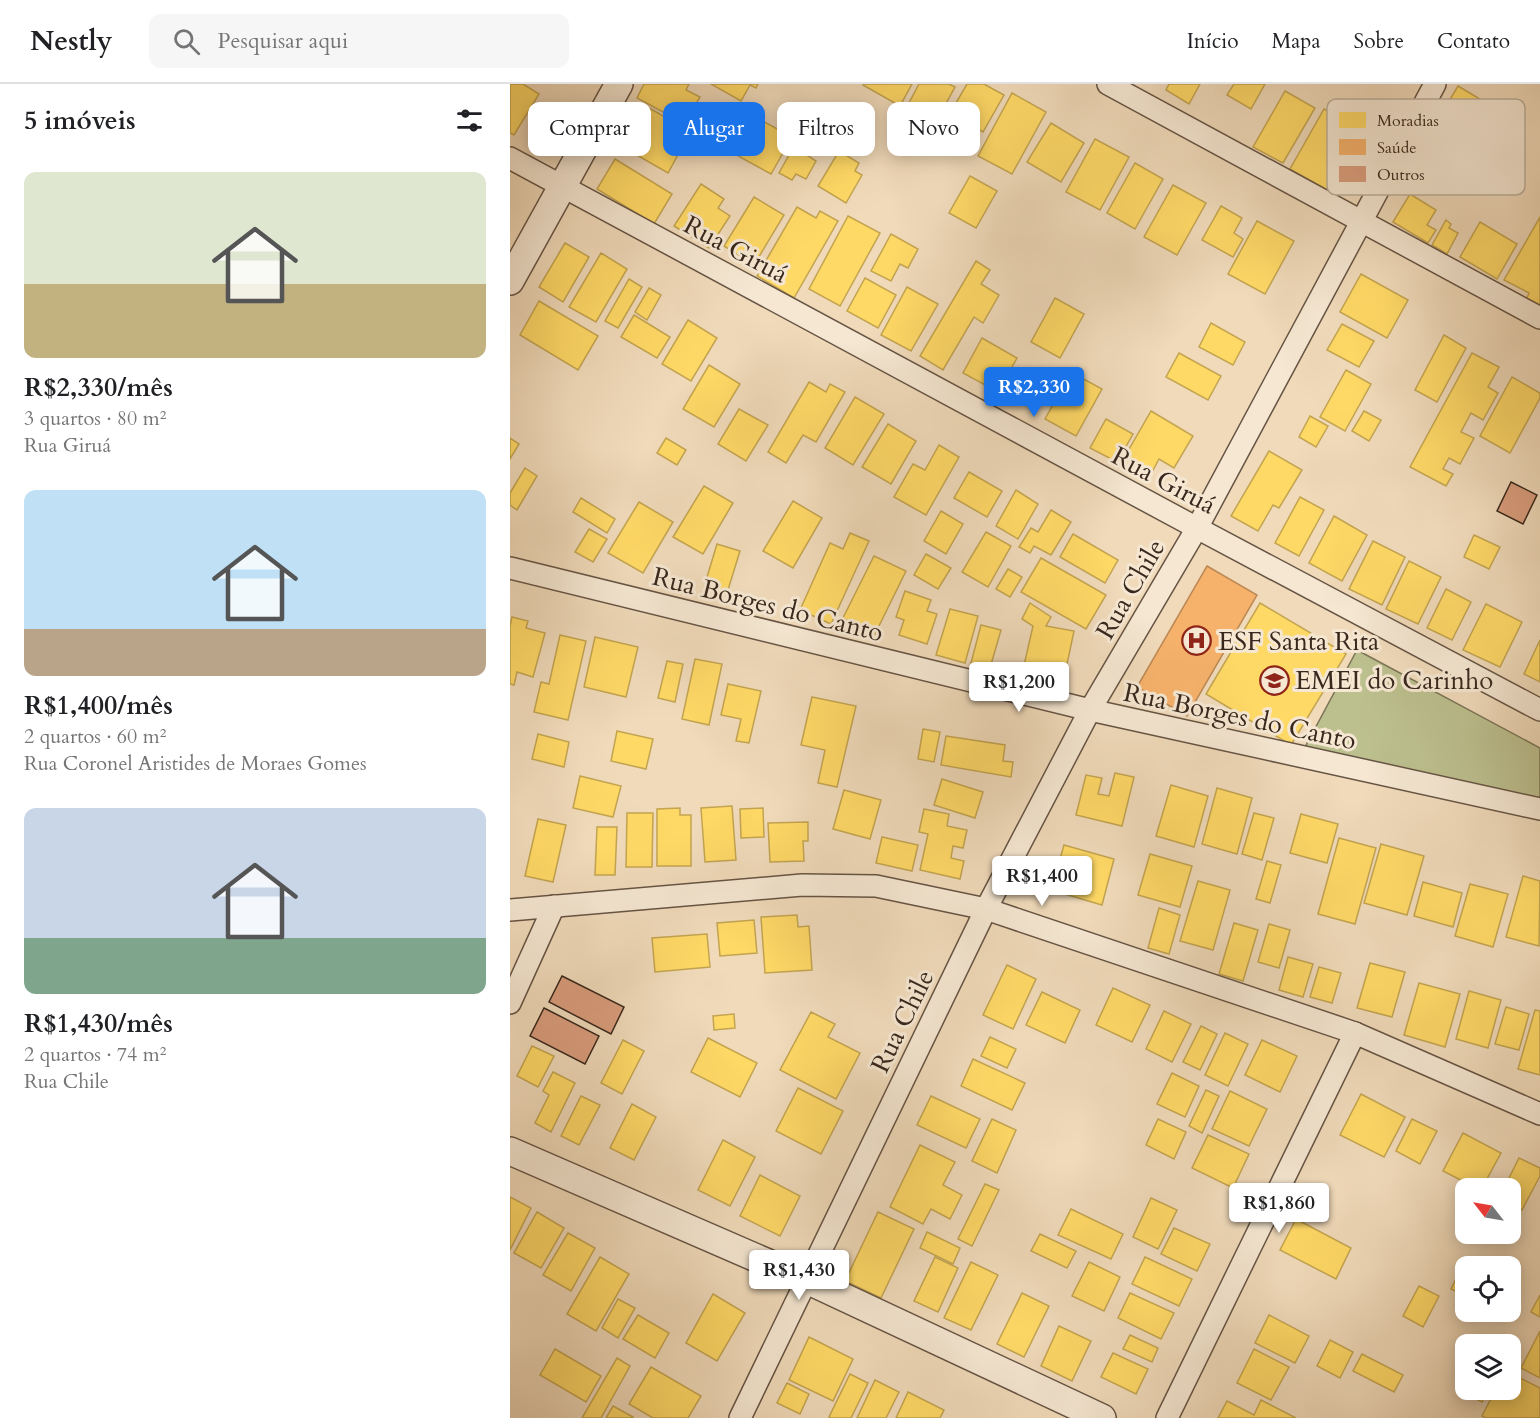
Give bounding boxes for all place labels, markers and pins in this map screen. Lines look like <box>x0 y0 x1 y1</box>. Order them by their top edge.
pin: R$2,330 <box>979 367 1089 418</box>
place label: ESF Santa Rita <box>1218 624 1379 659</box>
hospital icon: ESF Santa Rita <box>1181 625 1213 657</box>
pin: R$1,200 <box>964 662 1074 713</box>
place label: EMEI do Carinho <box>1295 663 1493 698</box>
school or university icon: EMEI do Carinho <box>1258 664 1290 696</box>
pin: R$1,400 <box>987 856 1097 907</box>
pin: R$1,860 <box>1224 1183 1334 1234</box>
pin: R$1,430 <box>744 1250 854 1301</box>

